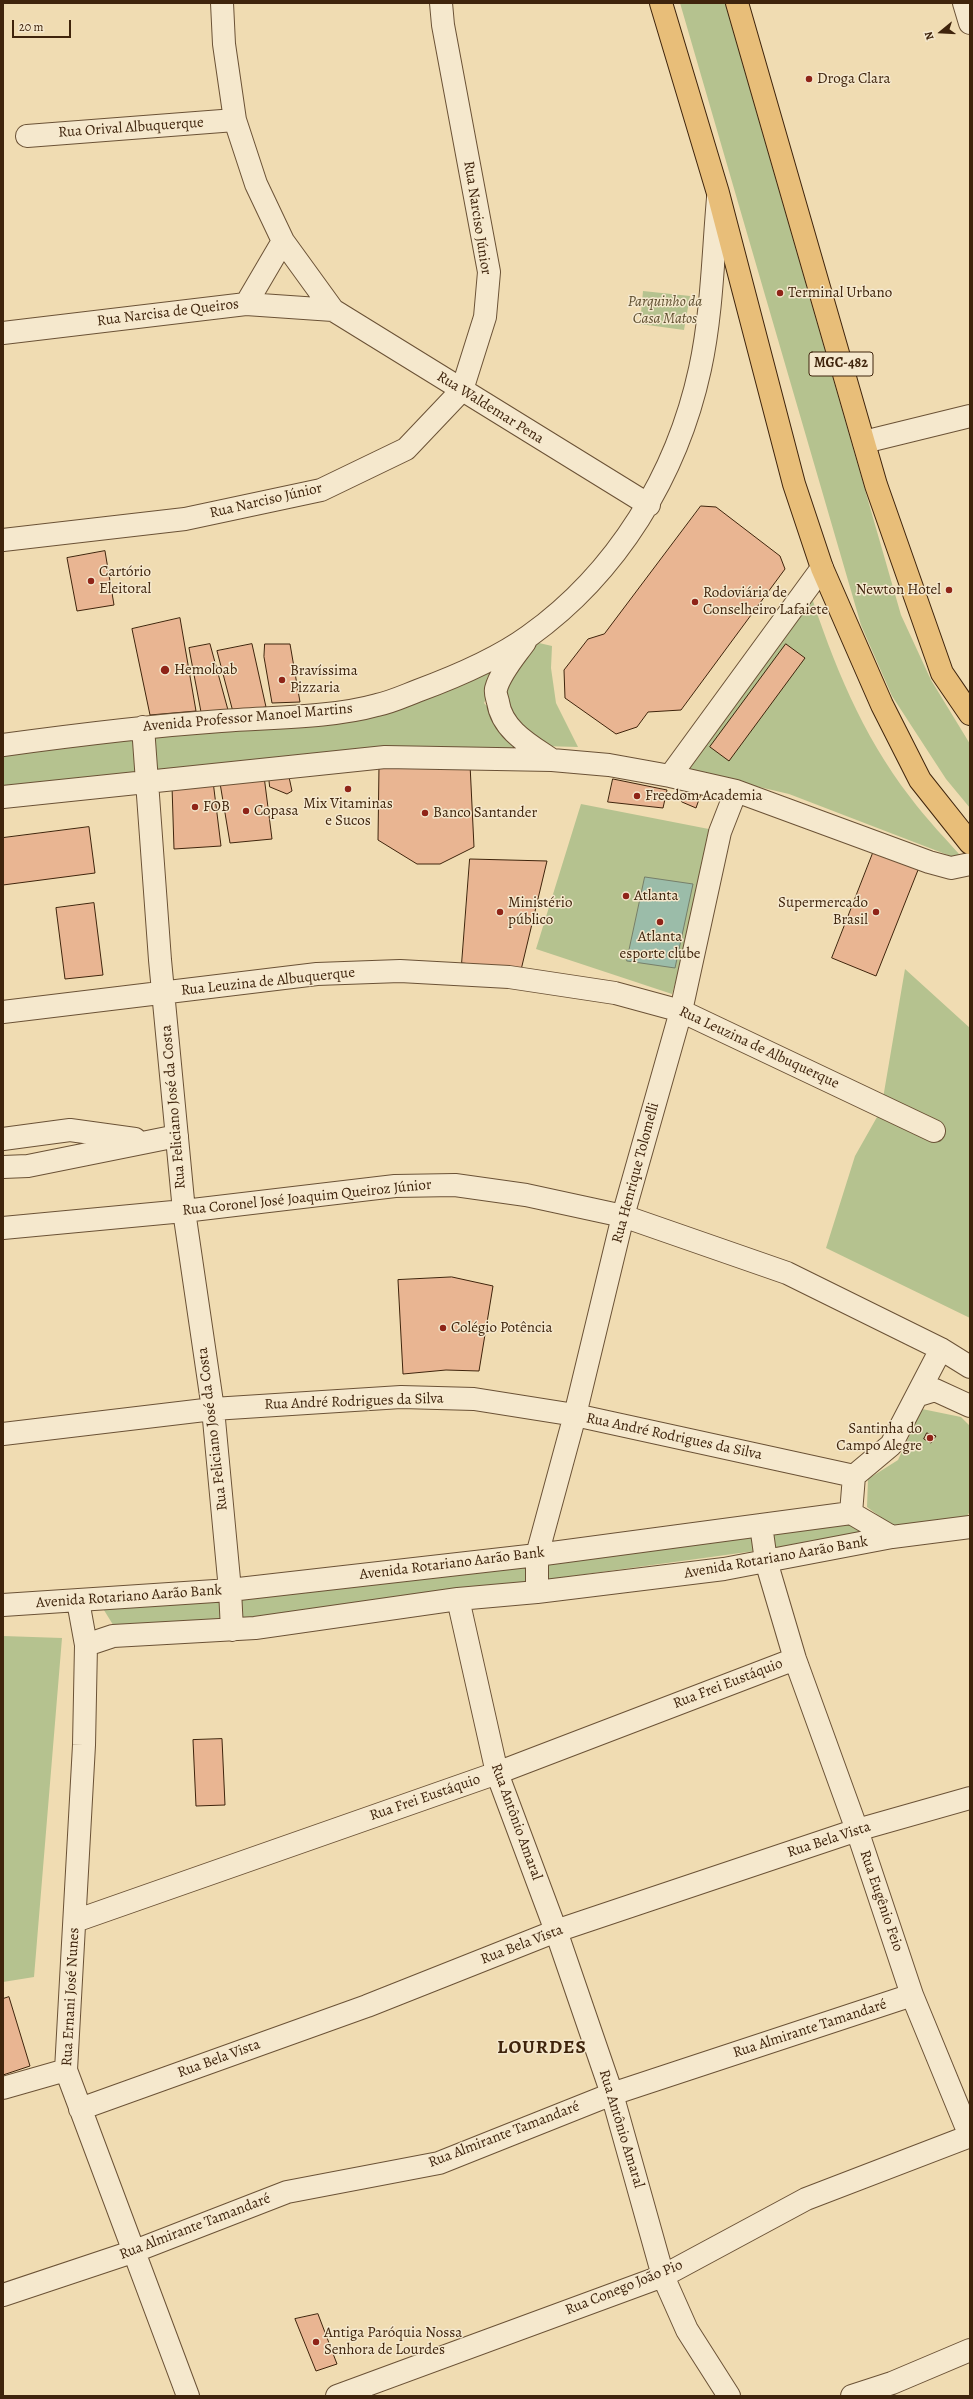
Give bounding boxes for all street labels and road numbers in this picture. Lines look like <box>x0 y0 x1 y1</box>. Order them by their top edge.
street label: Rua Orival Albuquerque <box>58 114 204 142</box>
street label: Rua Narciso Júnior <box>459 160 495 276</box>
street label: Rua Narcisa de Queiros <box>96 295 240 331</box>
road number: MGC-482 <box>809 352 873 376</box>
street label: Rua Waldemar Pena <box>433 368 547 448</box>
street label: Rua Narciso Júnior <box>208 479 324 523</box>
street label: Avenida Professor Manoel Martins <box>143 700 353 736</box>
street label: Rua Leuzina de Albuquerque <box>180 964 356 1000</box>
street label: Rua Leuzina de Albuquerque <box>676 1003 842 1093</box>
street label: Rua Feliciano José da Costa <box>158 1024 190 1190</box>
street label: Rua Henrique Tolomelli <box>609 1101 663 1245</box>
street label: Rua Coronel José Joaquim Queiroz Júnior <box>182 1176 432 1220</box>
street label: Rua Feliciano José da Costa <box>194 1346 232 1512</box>
street label: Rua André Rodrigues da Silva <box>264 1390 444 1414</box>
street label: Rua André Rodrigues da Silva <box>584 1410 764 1464</box>
street label: Avenida Rotariano Aarão Bank <box>683 1533 869 1583</box>
street label: Avenida Rotariano Aarão Bank <box>358 1544 546 1584</box>
street label: Avenida Rotariano Aarão Bank <box>35 1582 223 1612</box>
street label: Rua Frei Eustáquio <box>671 1655 785 1713</box>
street label: Rua Antônio Amaral <box>487 1761 545 1883</box>
street label: Rua Frei Eustáquio <box>367 1771 483 1825</box>
street label: Rua Bela Vista <box>785 1818 873 1862</box>
street label: Rua Eugênio Feio <box>855 1848 907 1954</box>
street label: Rua Bela Vista <box>478 1921 566 1969</box>
street label: Rua Ernani José Nunes <box>58 1927 84 2067</box>
street label: Rua Almirante Tamandaré <box>731 1996 889 2062</box>
street label: Rua Bela Vista <box>175 2036 263 2082</box>
street label: Rua Antônio Amaral <box>594 2068 648 2190</box>
street label: Rua Almirante Tamandaré <box>426 2098 582 2172</box>
street label: Rua Almirante Tamandaré <box>117 2190 273 2264</box>
street label: Rua Conego João Pio <box>563 2256 685 2320</box>

